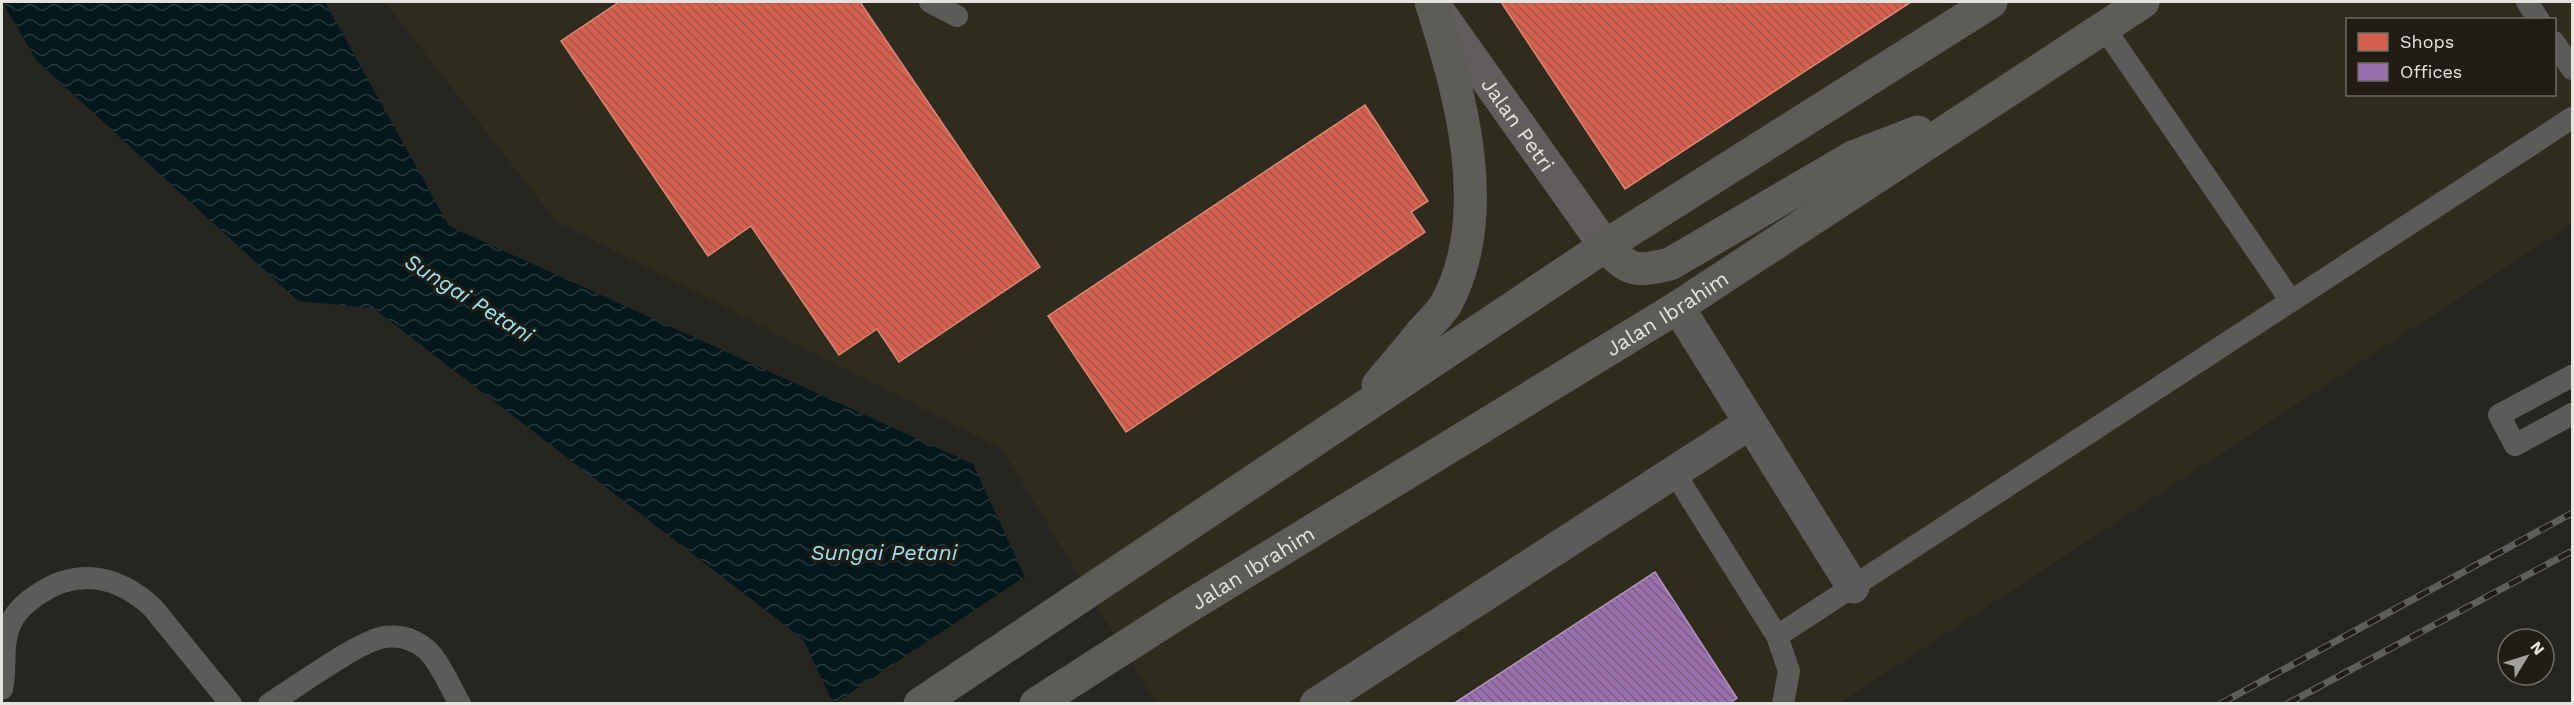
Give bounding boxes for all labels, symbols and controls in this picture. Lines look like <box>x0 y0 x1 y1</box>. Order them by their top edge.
legend <box>2346 18 2556 96</box>
text: Shops <box>2400 31 2454 52</box>
text: Offices <box>2400 61 2462 82</box>
street label: Jalan Petri <box>1477 72 1560 176</box>
water label: Sungai Petani <box>400 248 539 348</box>
street label: Jalan Ibrahim <box>1601 265 1733 361</box>
street label: Jalan Ibrahim <box>1186 520 1319 614</box>
water label: Sungai Petani <box>811 540 959 565</box>
north arrow <box>2496 627 2556 687</box>
text: N <box>2526 638 2549 659</box>

